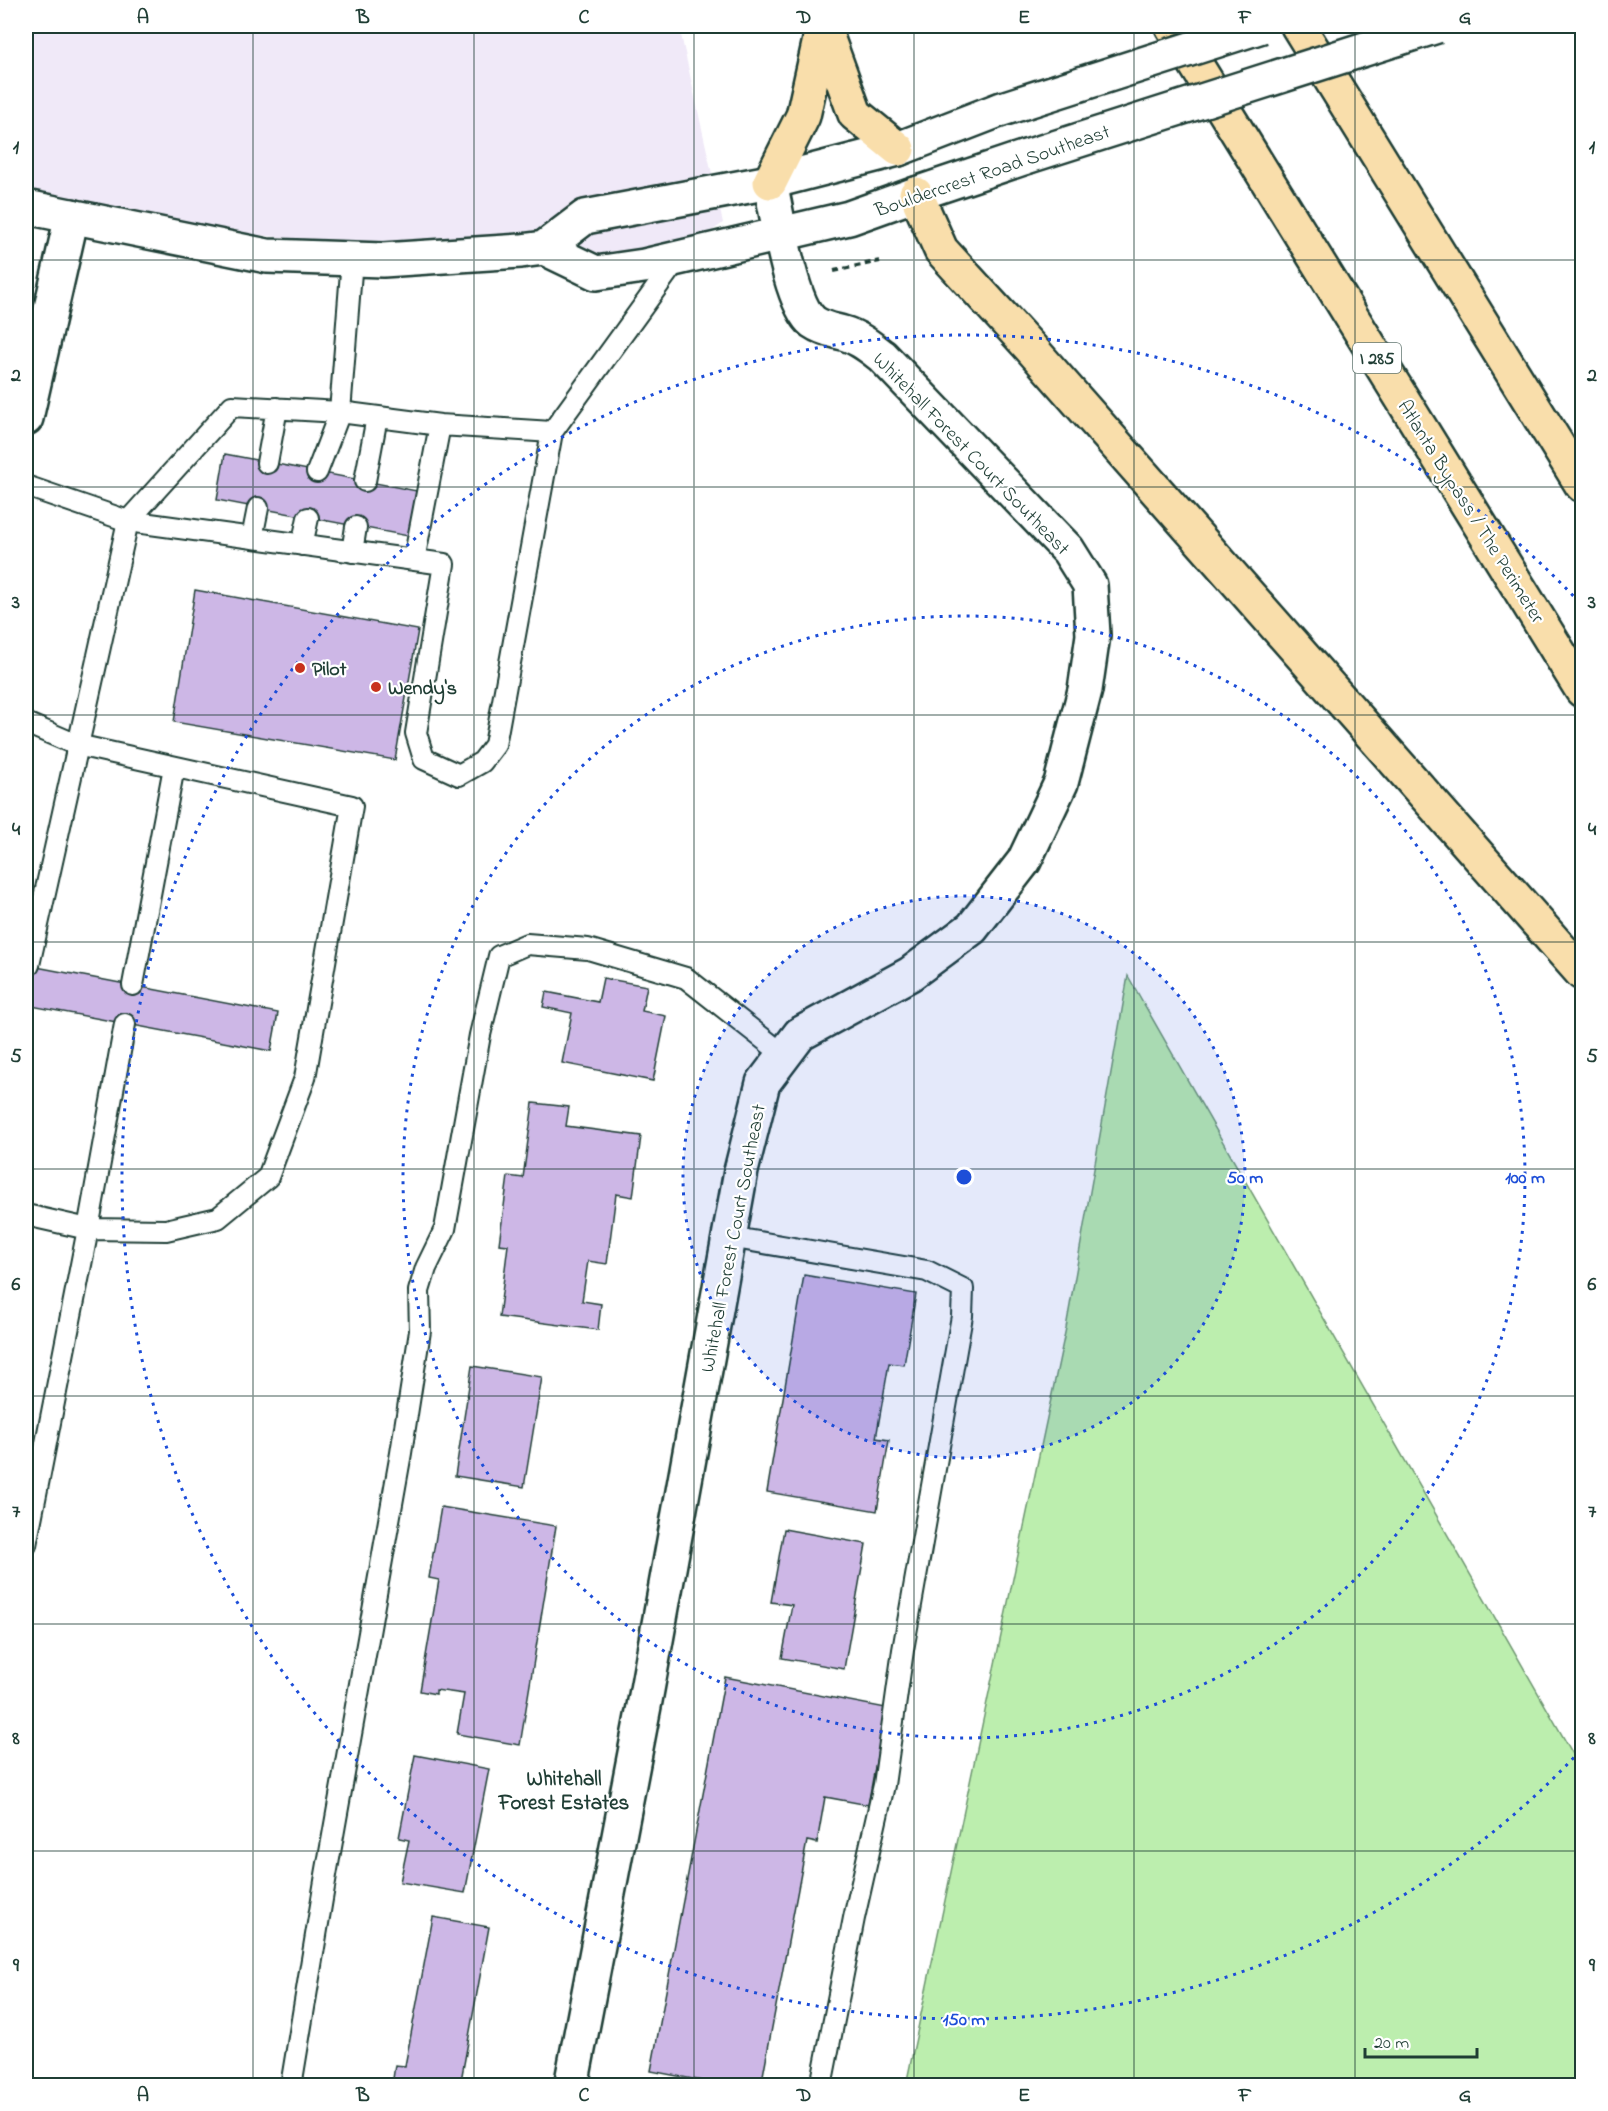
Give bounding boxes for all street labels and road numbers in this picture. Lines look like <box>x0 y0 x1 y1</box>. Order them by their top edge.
street label: Bouldercrest Road Southeast <box>870 118 1115 227</box>
road number: I 285 <box>1353 343 1401 373</box>
street label: Whitehall Forest Court Southeast <box>865 346 1076 563</box>
street label: Atlanta Bypass / The Perimeter <box>1389 395 1551 630</box>
street label: Whitehall Forest Court Southeast <box>694 1101 775 1375</box>

